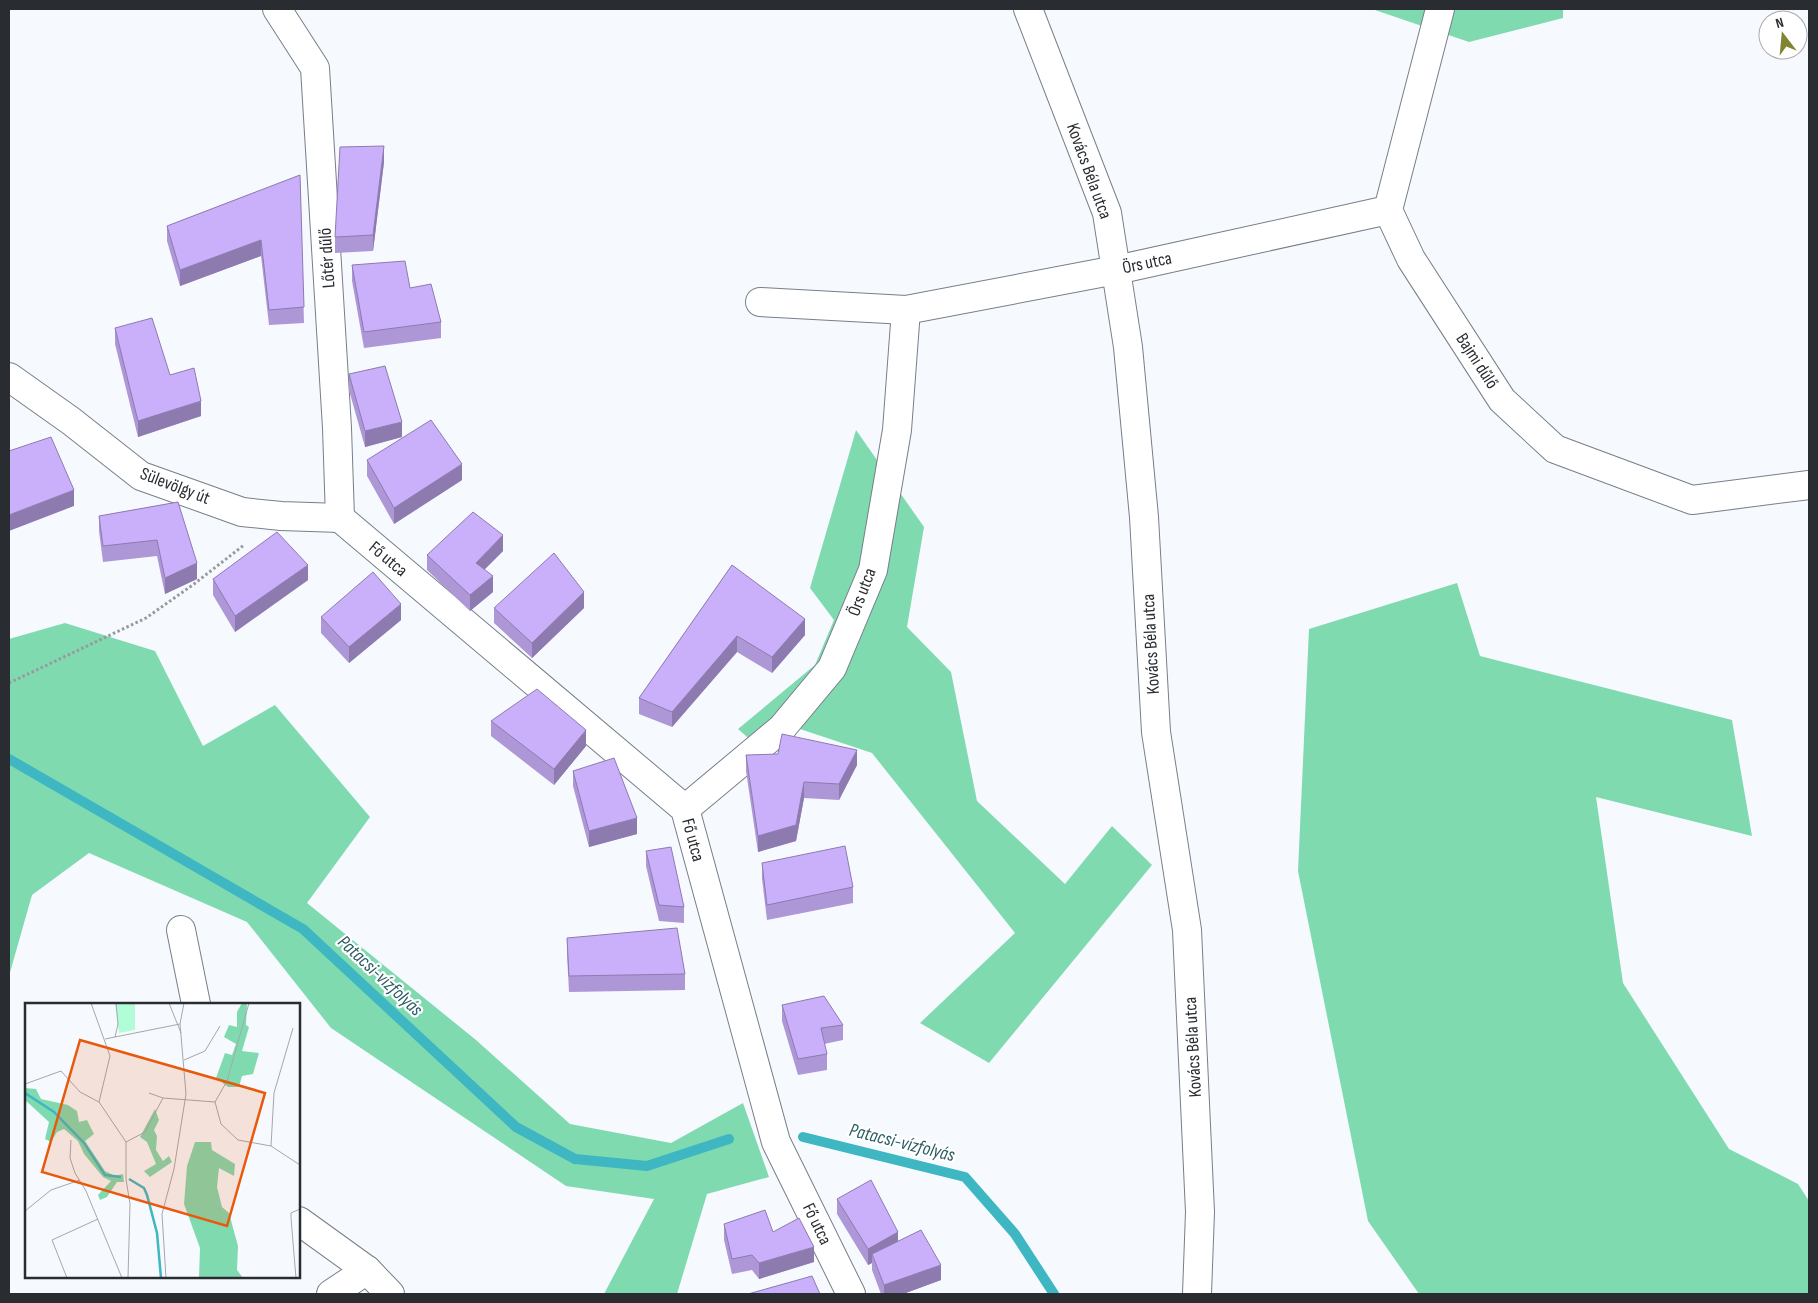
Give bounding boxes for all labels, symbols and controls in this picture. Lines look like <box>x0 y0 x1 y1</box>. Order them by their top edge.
north arrow <box>1758 10 1808 60</box>
text: N <box>1774 14 1785 32</box>
street label: Kovács Béla utca <box>1062 120 1116 222</box>
street label: Lőtér dűlő <box>314 227 340 289</box>
street label: Örs utca <box>1120 248 1174 278</box>
street label: Bajmi dűlő <box>1451 329 1503 393</box>
street label: Sülevölgy út <box>137 463 213 509</box>
street label: Fő utca <box>365 537 412 581</box>
street label: Örs utca <box>843 565 881 619</box>
street label: Kovács Béla utca <box>1138 593 1164 695</box>
street label: Fő utca <box>677 816 709 864</box>
water label: Patacsi-vízfolyás <box>333 931 428 1021</box>
street label: Kovács Béla utca <box>1180 996 1206 1098</box>
inset map <box>25 1003 300 1278</box>
water label: Patacsi-vízfolyás <box>847 1119 957 1167</box>
street label: Fő utca <box>798 1200 836 1248</box>

